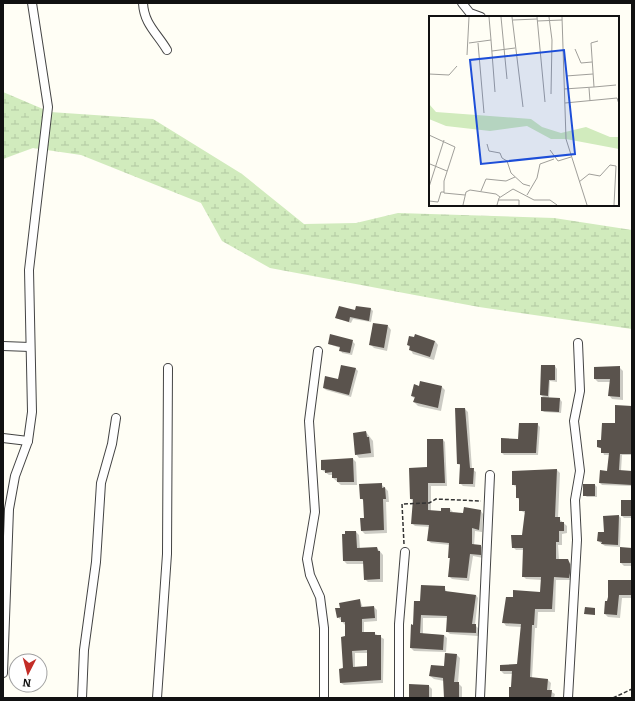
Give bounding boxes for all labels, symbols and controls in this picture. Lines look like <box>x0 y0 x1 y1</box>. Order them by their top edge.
inset map <box>429 16 619 206</box>
north arrow <box>8 653 48 693</box>
text: N <box>22 675 32 689</box>

